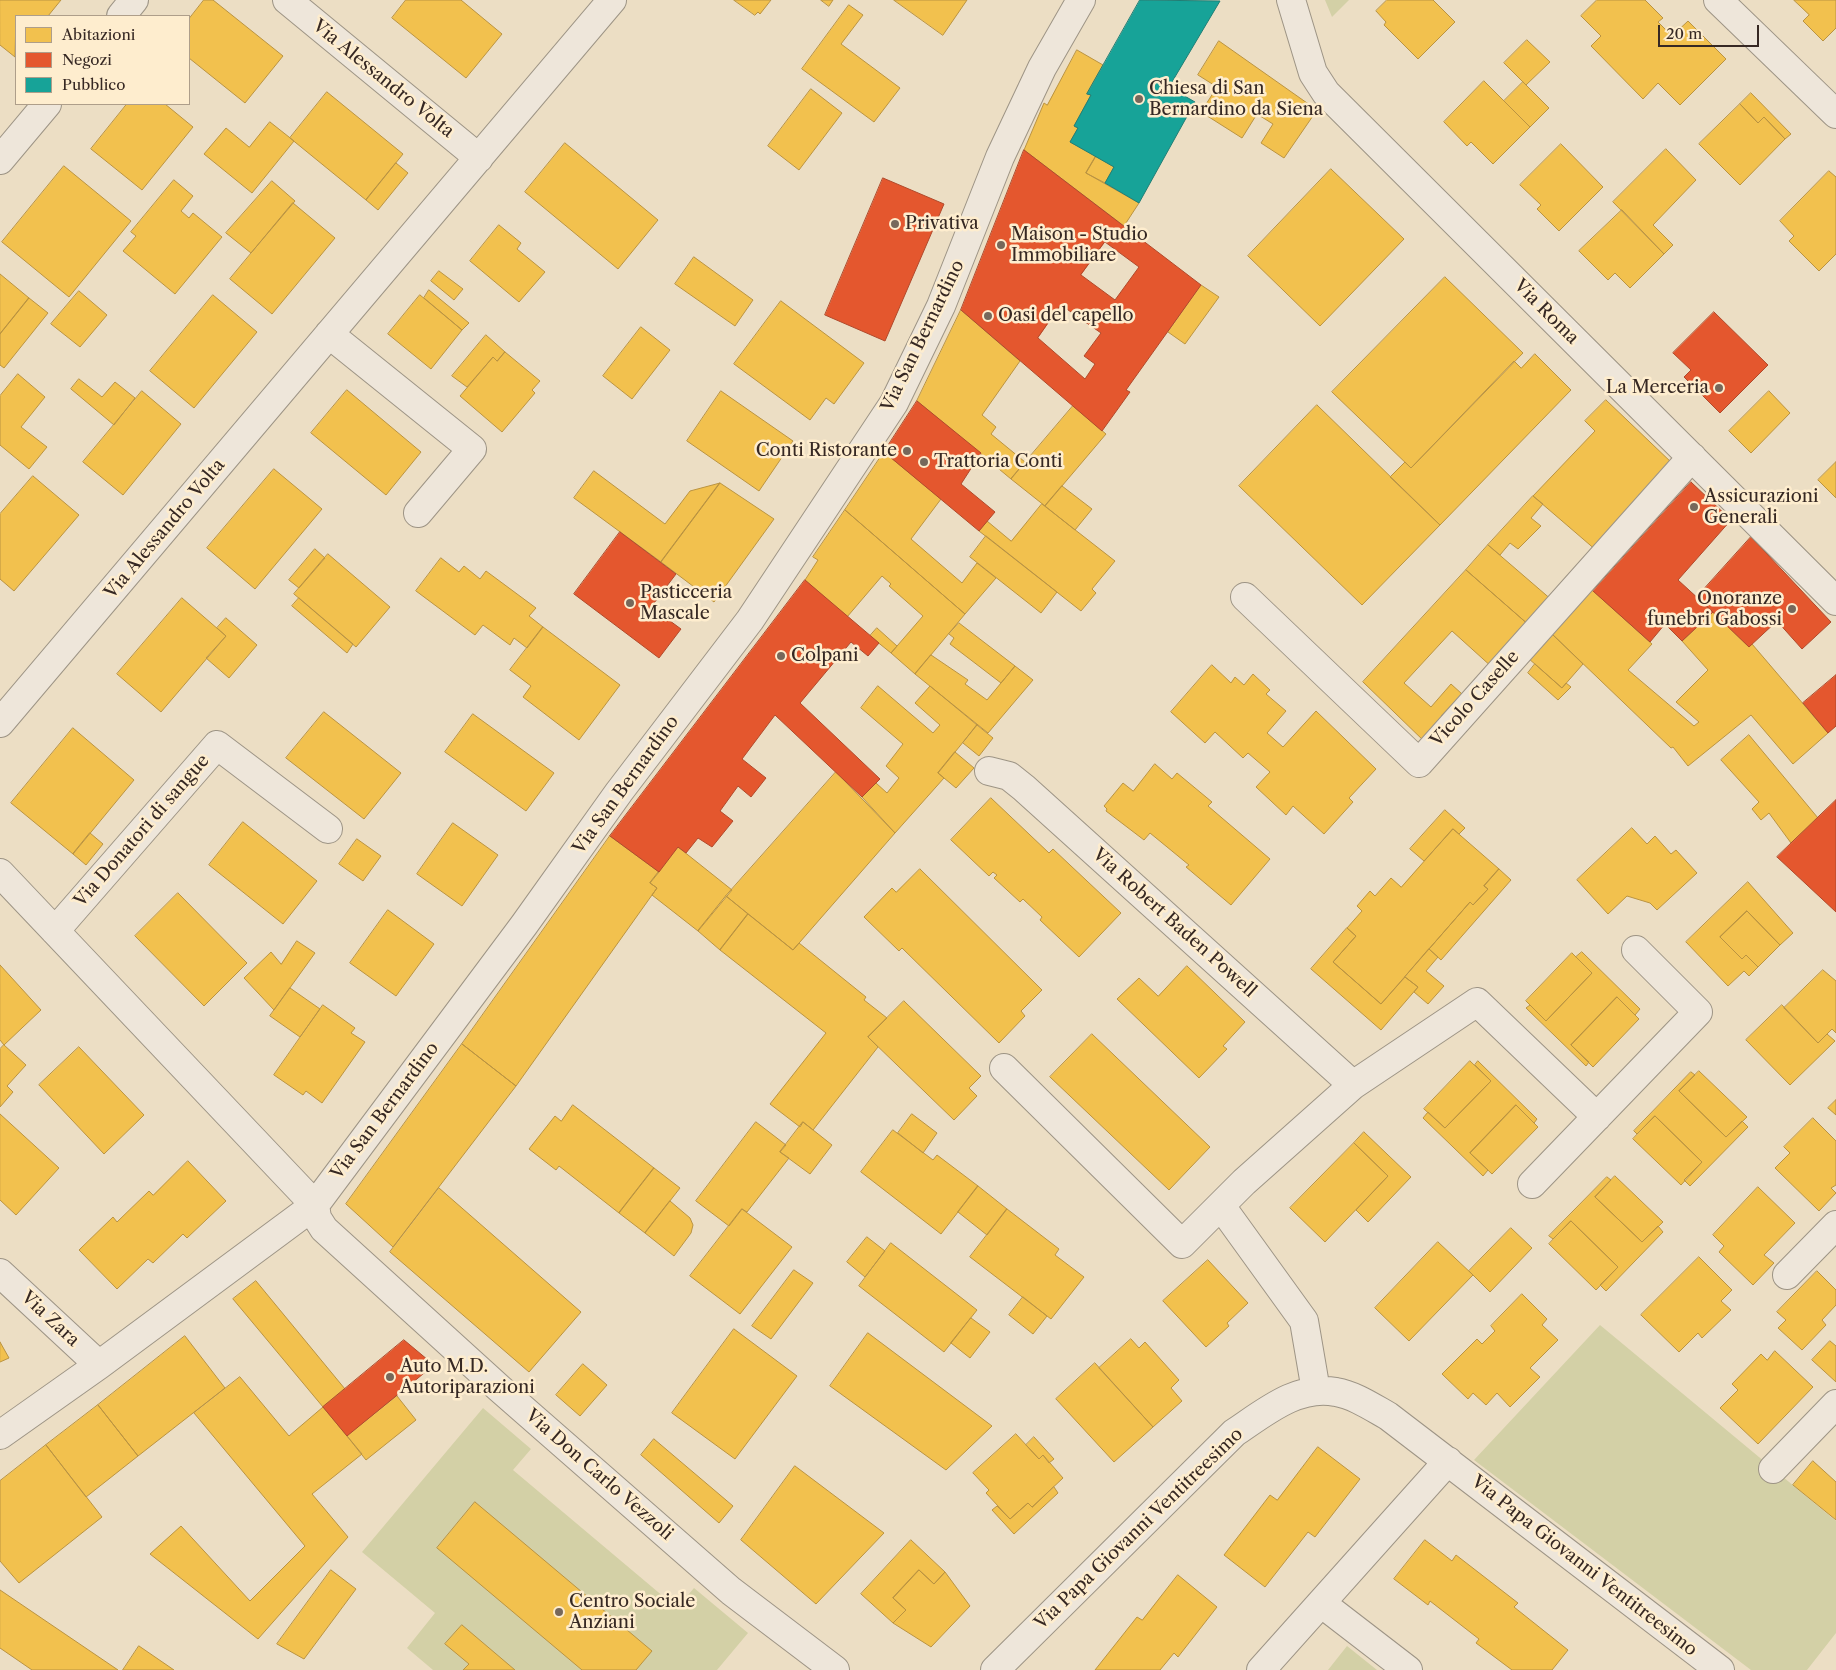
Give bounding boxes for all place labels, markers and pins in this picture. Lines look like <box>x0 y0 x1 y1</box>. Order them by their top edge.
place label: Chiesa di San Bernardino da Siena <box>1149 78 1323 120</box>
marker: Chiesa di San Bernardino da Siena <box>1133 93 1145 105</box>
place label: Privativa <box>905 213 979 235</box>
marker: Privativa <box>889 218 901 230</box>
place label: Maison - Studio Immobiliare <box>1011 224 1148 266</box>
marker: Maison - Studio Immobiliare <box>995 239 1007 251</box>
place label: Oasi del capello <box>998 305 1134 327</box>
marker: Oasi del capello <box>982 310 994 322</box>
place label: La Merceria <box>1606 377 1709 399</box>
marker: La Merceria <box>1713 382 1725 394</box>
place label: Conti Ristorante <box>756 440 897 462</box>
marker: Conti Ristorante <box>901 445 913 457</box>
place label: Trattoria Conti <box>934 451 1063 473</box>
marker: Trattoria Conti <box>918 456 930 468</box>
place label: Assicurazioni Generali <box>1704 486 1819 528</box>
marker: Assicurazioni Generali <box>1688 501 1700 513</box>
place label: Pasticceria Mascale <box>640 582 732 624</box>
place label: Onoranze funebri Gabossi <box>1647 588 1782 630</box>
marker: Pasticceria Mascale <box>624 597 636 609</box>
marker: Onoranze funebri Gabossi <box>1786 603 1798 615</box>
place label: Colpani <box>791 645 859 667</box>
marker: Colpani <box>775 650 787 662</box>
place label: Auto M.D. Autoriparazioni <box>400 1356 535 1398</box>
marker: Auto M.D. Autoriparazioni <box>384 1371 396 1383</box>
place label: Centro Sociale Anziani <box>569 1591 695 1634</box>
marker: Centro Sociale Anziani <box>553 1606 565 1618</box>

